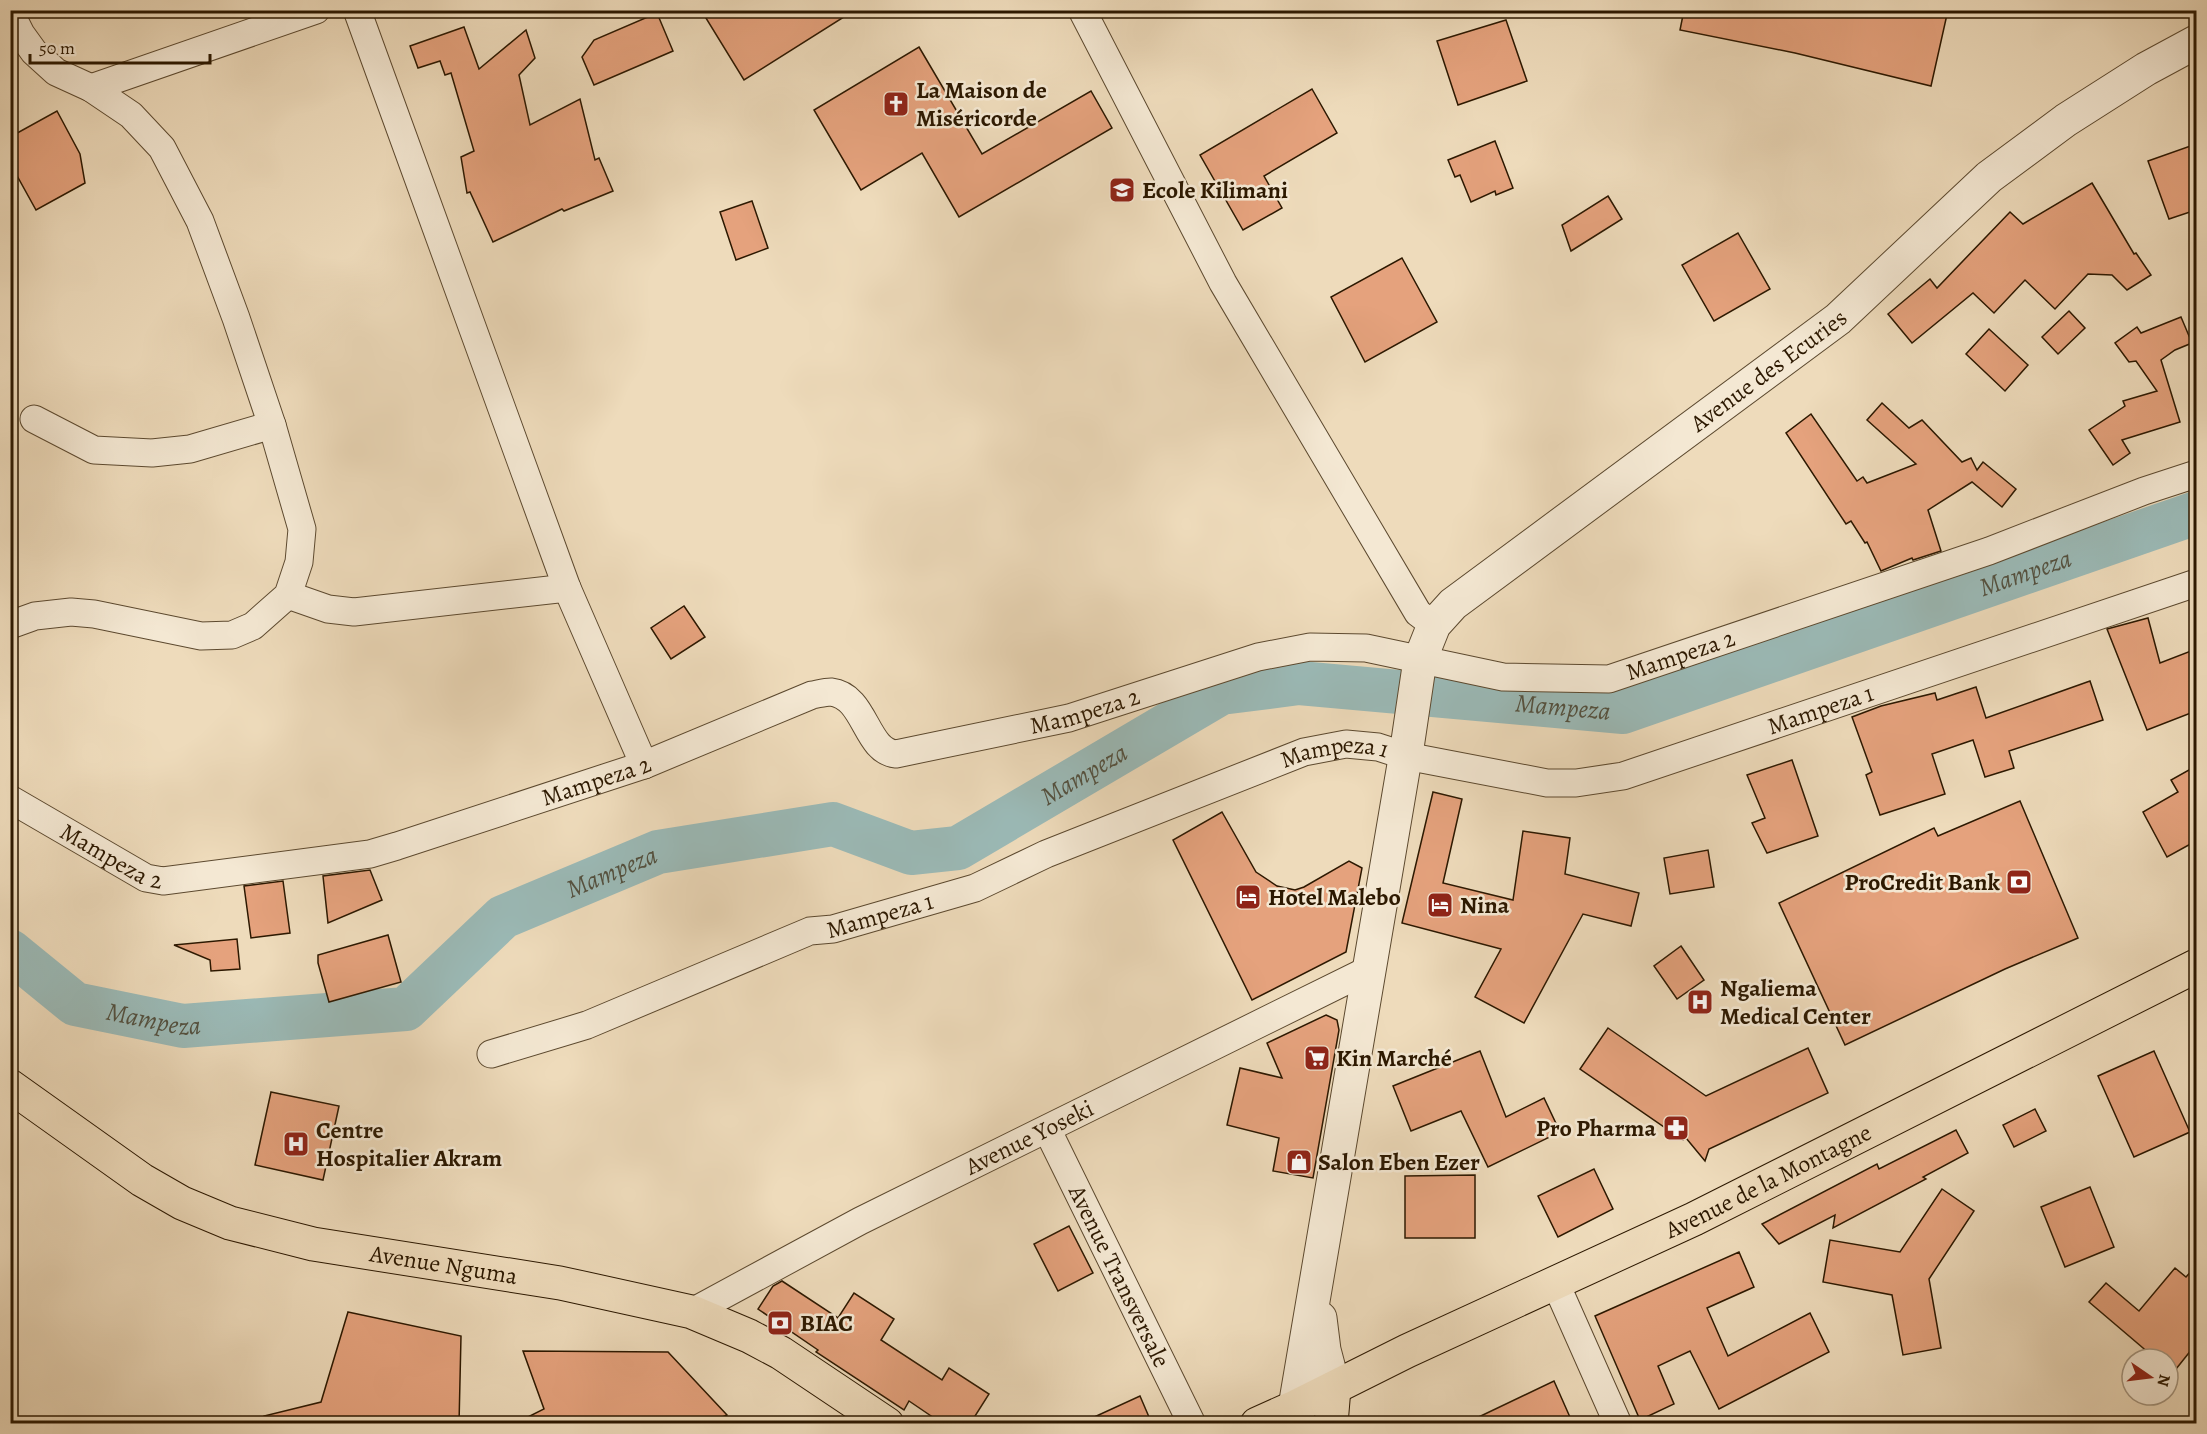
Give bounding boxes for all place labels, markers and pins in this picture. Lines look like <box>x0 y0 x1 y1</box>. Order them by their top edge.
place label: La Maison de Miséricorde <box>916 74 1047 134</box>
church icon: La Maison de Miséricorde <box>881 89 911 119</box>
place label: Ecole Kilimani <box>1142 174 1288 206</box>
school or university icon: Ecole Kilimani <box>1107 175 1137 205</box>
place label: ProCredit Bank <box>1844 866 2001 898</box>
bank icon: ProCredit Bank <box>2004 867 2034 897</box>
place label: Hotel Malebo <box>1268 881 1401 913</box>
hotel icon: Hotel Malebo <box>1233 882 1263 912</box>
place label: Nina <box>1460 889 1510 921</box>
hotel icon: Nina <box>1425 890 1455 920</box>
place label: Ngaliema Medical Center <box>1720 972 1871 1032</box>
hospital icon: Ngaliema Medical Center <box>1685 987 1715 1017</box>
place label: Kin Marché <box>1336 1042 1452 1074</box>
supermarket icon: Kin Marché <box>1302 1043 1332 1073</box>
place label: Pro Pharma <box>1536 1112 1656 1144</box>
pharmacy icon: Pro Pharma <box>1661 1113 1691 1143</box>
place label: Centre Hospitalier Akram <box>316 1114 502 1174</box>
hospital icon: Centre Hospitalier Akram <box>281 1129 311 1159</box>
place label: Salon Eben Ezer <box>1318 1146 1480 1178</box>
shop icon: Salon Eben Ezer <box>1284 1147 1314 1177</box>
place label: BIAC <box>800 1307 853 1339</box>
bank icon: BIAC <box>765 1308 795 1338</box>

